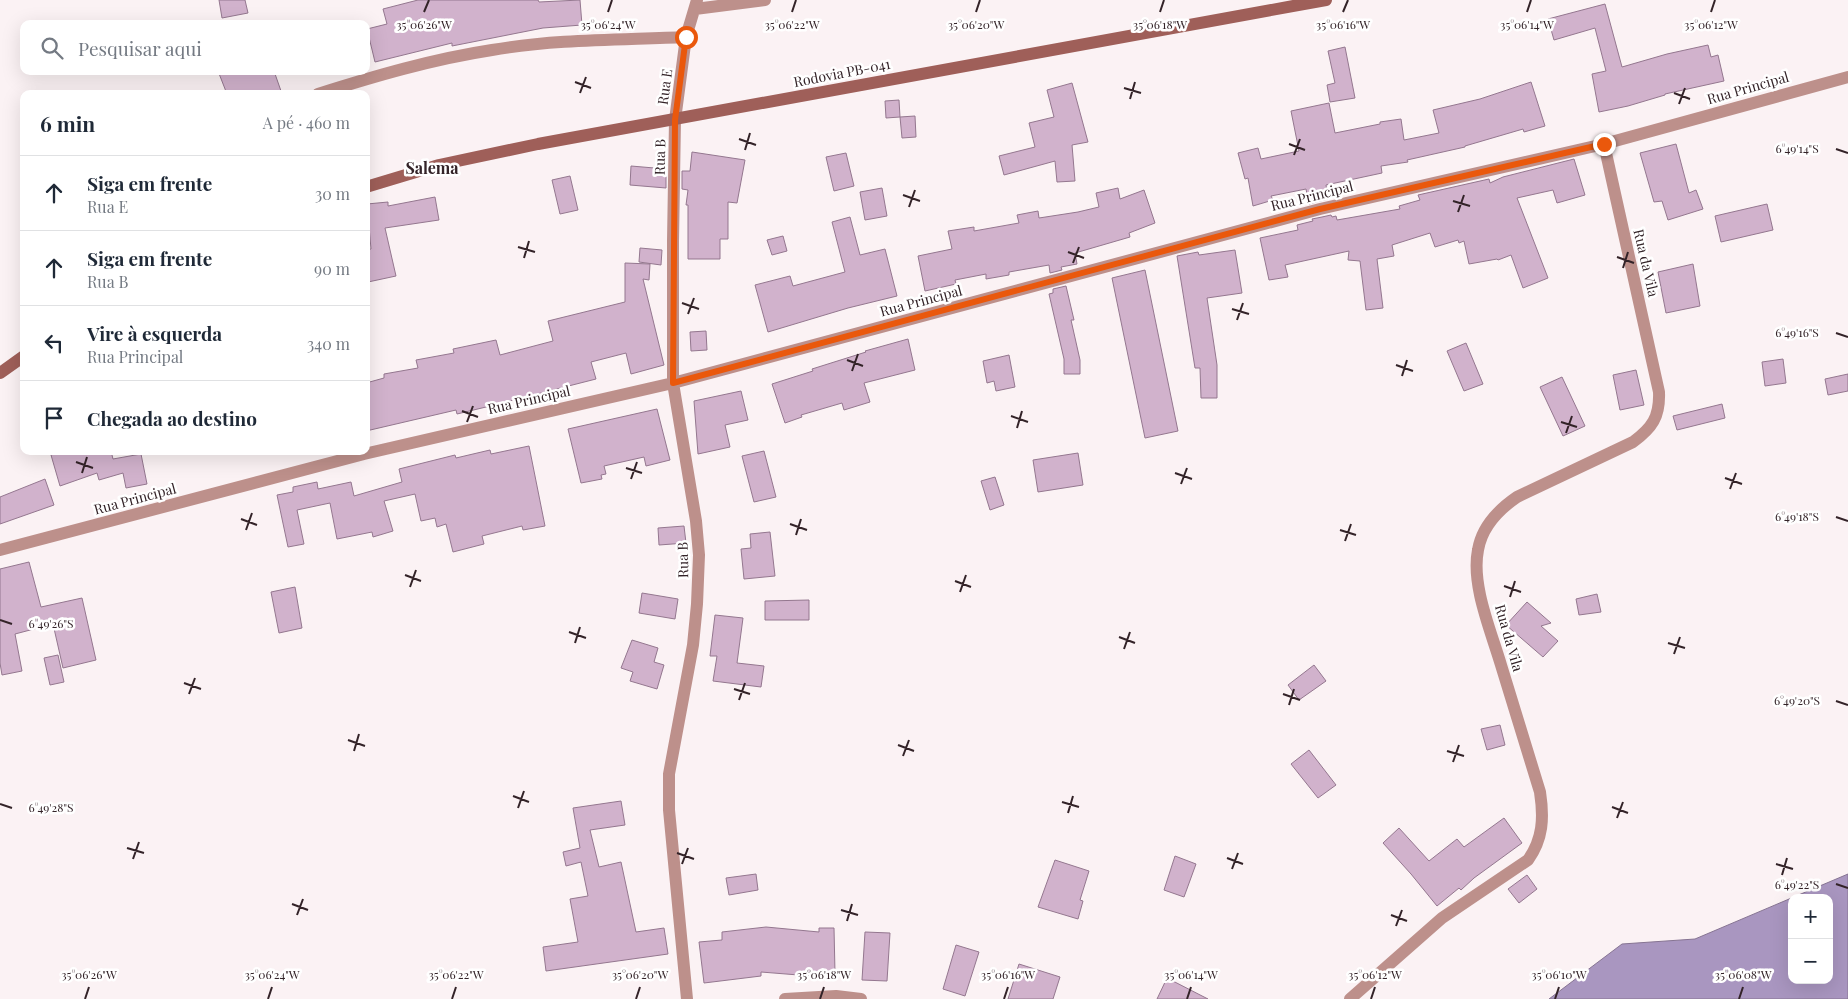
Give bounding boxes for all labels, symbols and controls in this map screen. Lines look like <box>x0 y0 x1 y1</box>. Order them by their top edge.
text: 35°06'26"W <box>396 16 452 32</box>
text: 35°06'24"W <box>580 16 636 32</box>
text: 35°06'22"W <box>764 16 820 32</box>
text: 35°06'20"W <box>948 16 1004 32</box>
text: 35°06'18"W <box>1133 16 1187 32</box>
text: 35°06'16"W <box>1316 16 1370 32</box>
text: 35°06'14"W <box>1500 16 1554 32</box>
text: 35°06'12"W <box>1684 16 1738 32</box>
search box <box>20 20 370 75</box>
route start <box>675 26 698 49</box>
icon: search <box>38 34 66 62</box>
text: Pesquisar aqui <box>78 35 202 61</box>
street label: Rodovia PB-041 <box>792 54 892 91</box>
street label: Rua Principal <box>1705 67 1791 108</box>
street label: Rua E <box>653 68 676 106</box>
text: 6 min <box>40 109 95 137</box>
text: A pé · 460 m <box>263 112 350 133</box>
route end <box>1593 133 1616 156</box>
street label: Rua B <box>650 138 669 175</box>
text: 6°49'14"S <box>1775 140 1819 156</box>
district label: Salema <box>405 157 459 178</box>
text: Siga em frente <box>87 170 212 196</box>
street label: Rua Principal <box>1269 176 1355 215</box>
icon: ahead <box>40 179 68 207</box>
text: 30 m <box>315 183 350 204</box>
text: Rua E <box>87 196 128 217</box>
street label: Rua da Vila <box>1629 227 1664 299</box>
text: Siga em frente <box>87 245 212 271</box>
icon: ahead <box>40 254 68 282</box>
text: 90 m <box>314 258 350 279</box>
text: Rua B <box>87 271 128 292</box>
street label: Rua Principal <box>878 280 964 321</box>
text: Vire à esquerda <box>87 320 222 346</box>
text: 6°49'16"S <box>1775 324 1819 340</box>
icon: left <box>40 329 68 357</box>
text: 340 m <box>307 333 350 354</box>
text: Rua Principal <box>87 346 183 367</box>
street label: Rua Principal <box>486 381 572 418</box>
icon: arrive <box>40 404 68 432</box>
text: Chegada ao destino <box>87 405 257 431</box>
street label: Rua Principal <box>92 478 178 519</box>
text: 6°49'18"S <box>1775 508 1819 524</box>
street label: Rua B <box>673 541 692 578</box>
street label: Rua da Vila <box>1491 602 1528 674</box>
text: 6°49'26"S <box>29 615 73 631</box>
text: 6°49'20"S <box>1774 692 1820 708</box>
text: 6°49'28"S <box>28 799 74 815</box>
text: 6°49'22"S <box>1775 876 1819 892</box>
map controls <box>1788 894 1833 984</box>
button: + <box>1788 894 1833 939</box>
button: − <box>1788 939 1833 984</box>
text: 35°06'26"W <box>61 966 117 982</box>
text: 35°06'24"W <box>244 966 300 982</box>
text: 35°06'22"W <box>428 966 484 982</box>
text: 35°06'20"W <box>612 966 668 982</box>
text: 35°06'18"W <box>797 966 851 982</box>
text: 35°06'16"W <box>981 966 1035 982</box>
text: 35°06'14"W <box>1164 966 1218 982</box>
text: 35°06'12"W <box>1348 966 1402 982</box>
text: 35°06'10"W <box>1531 966 1587 982</box>
text: 35°06'08"W <box>1714 966 1772 982</box>

